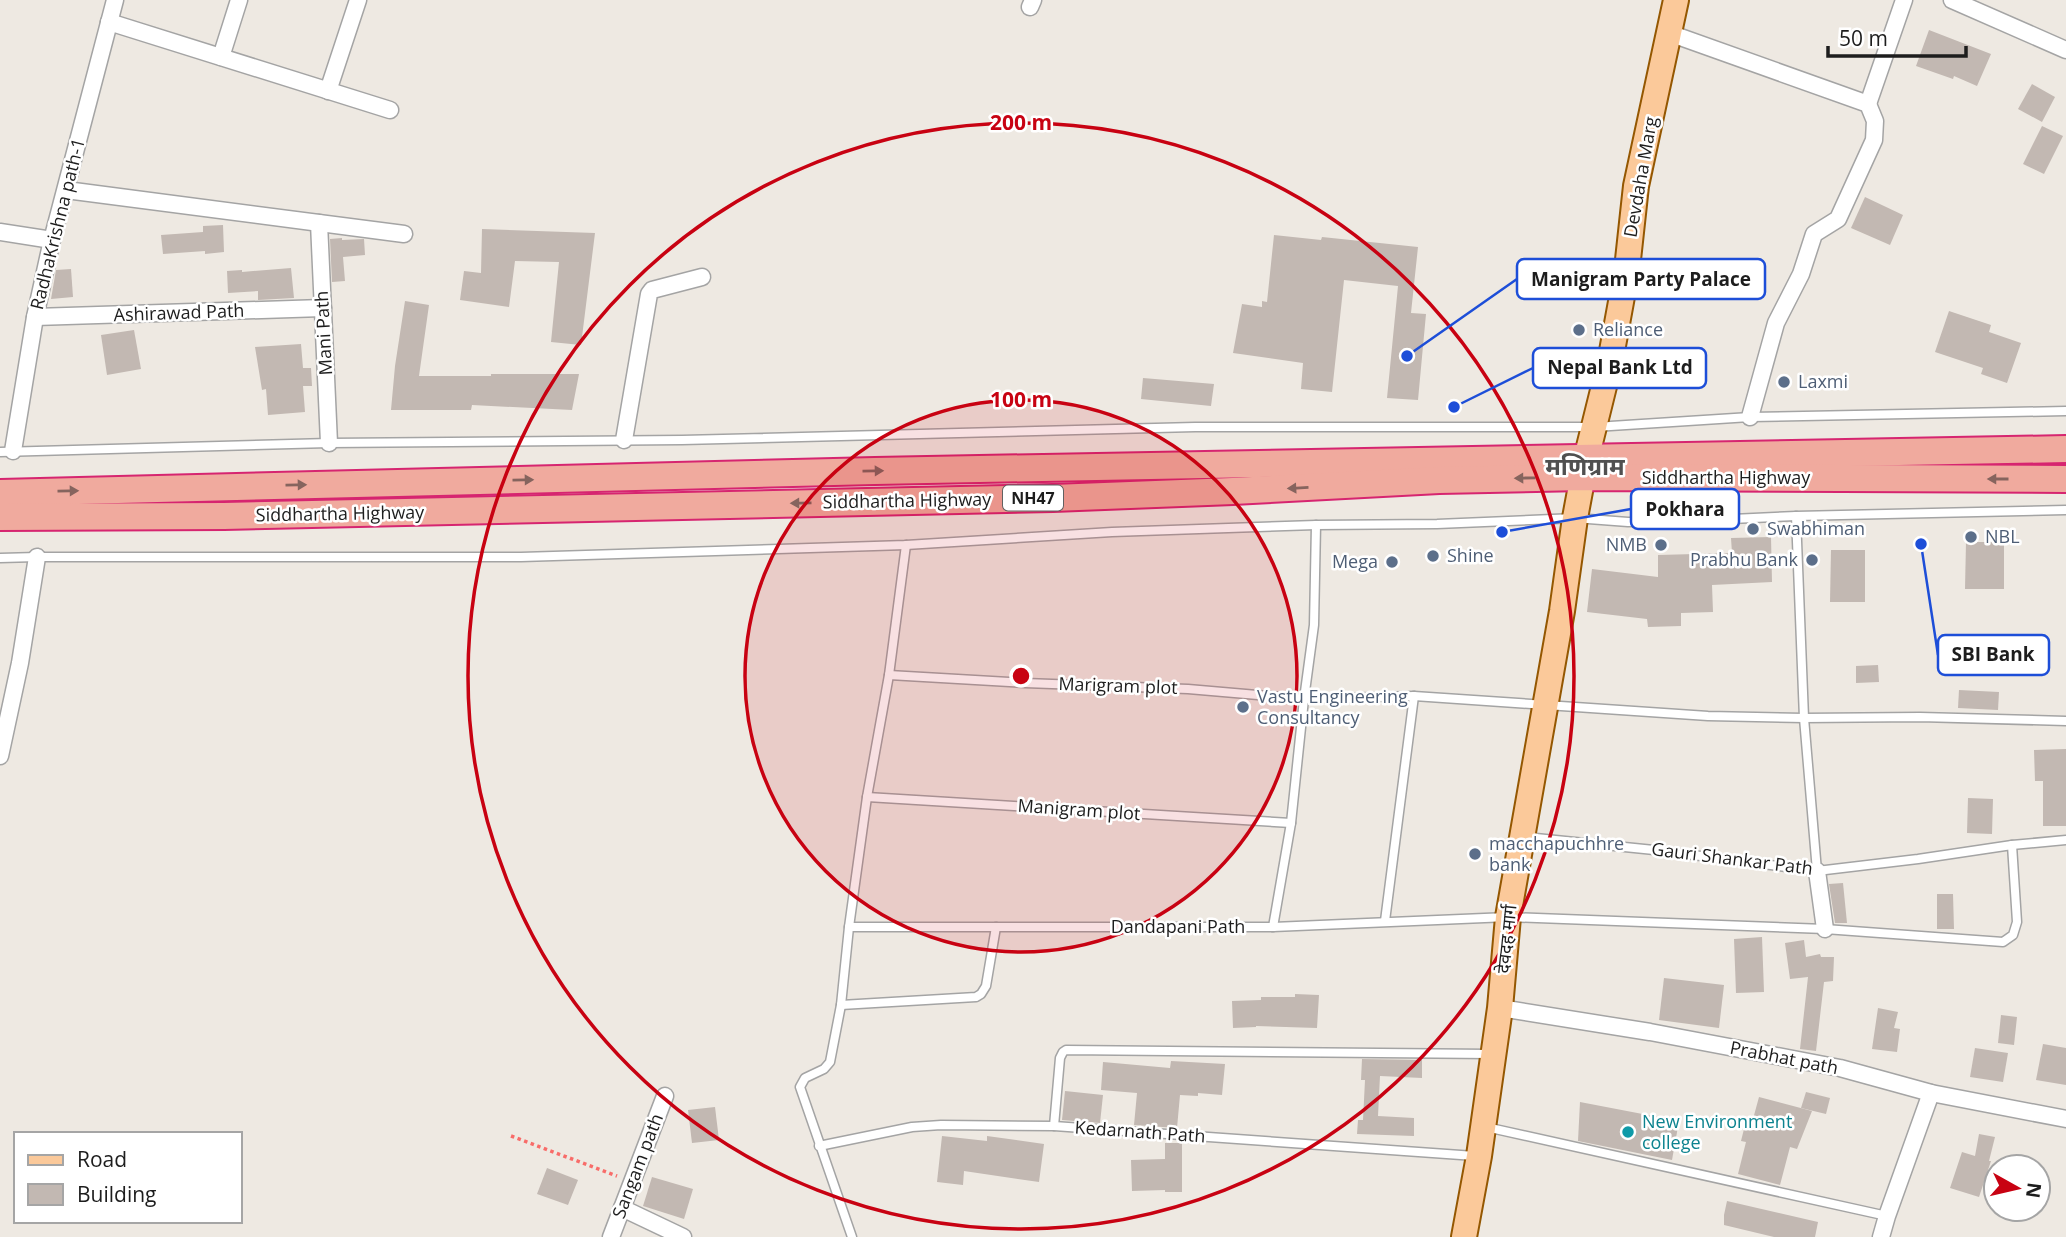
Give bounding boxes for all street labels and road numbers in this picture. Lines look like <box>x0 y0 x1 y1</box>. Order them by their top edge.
street label: Devdaha Marg <box>1618 114 1662 239</box>
street label: RadhaKrishna path-1 <box>24 135 90 312</box>
street label: Mani Path <box>309 290 337 376</box>
street label: Ashirawad Path <box>113 298 245 326</box>
street label: Siddhartha Highway <box>1642 465 1811 489</box>
road number: NH47 <box>1003 485 1063 510</box>
street label: Siddhartha Highway <box>822 487 992 513</box>
street label: Siddhartha Highway <box>255 500 425 526</box>
street label: Marigram plot <box>1058 671 1178 699</box>
street label: Manigram plot <box>1017 793 1141 825</box>
street label: Gauri Shankar Path <box>1650 836 1814 880</box>
street label: देवदह मार्ग <box>1490 902 1522 974</box>
street label: Dandapani Path <box>1111 914 1245 938</box>
street label: Prabhat path <box>1728 1035 1840 1079</box>
street label: Sangam path <box>606 1110 668 1222</box>
street label: Kedarnath Path <box>1074 1114 1206 1148</box>

